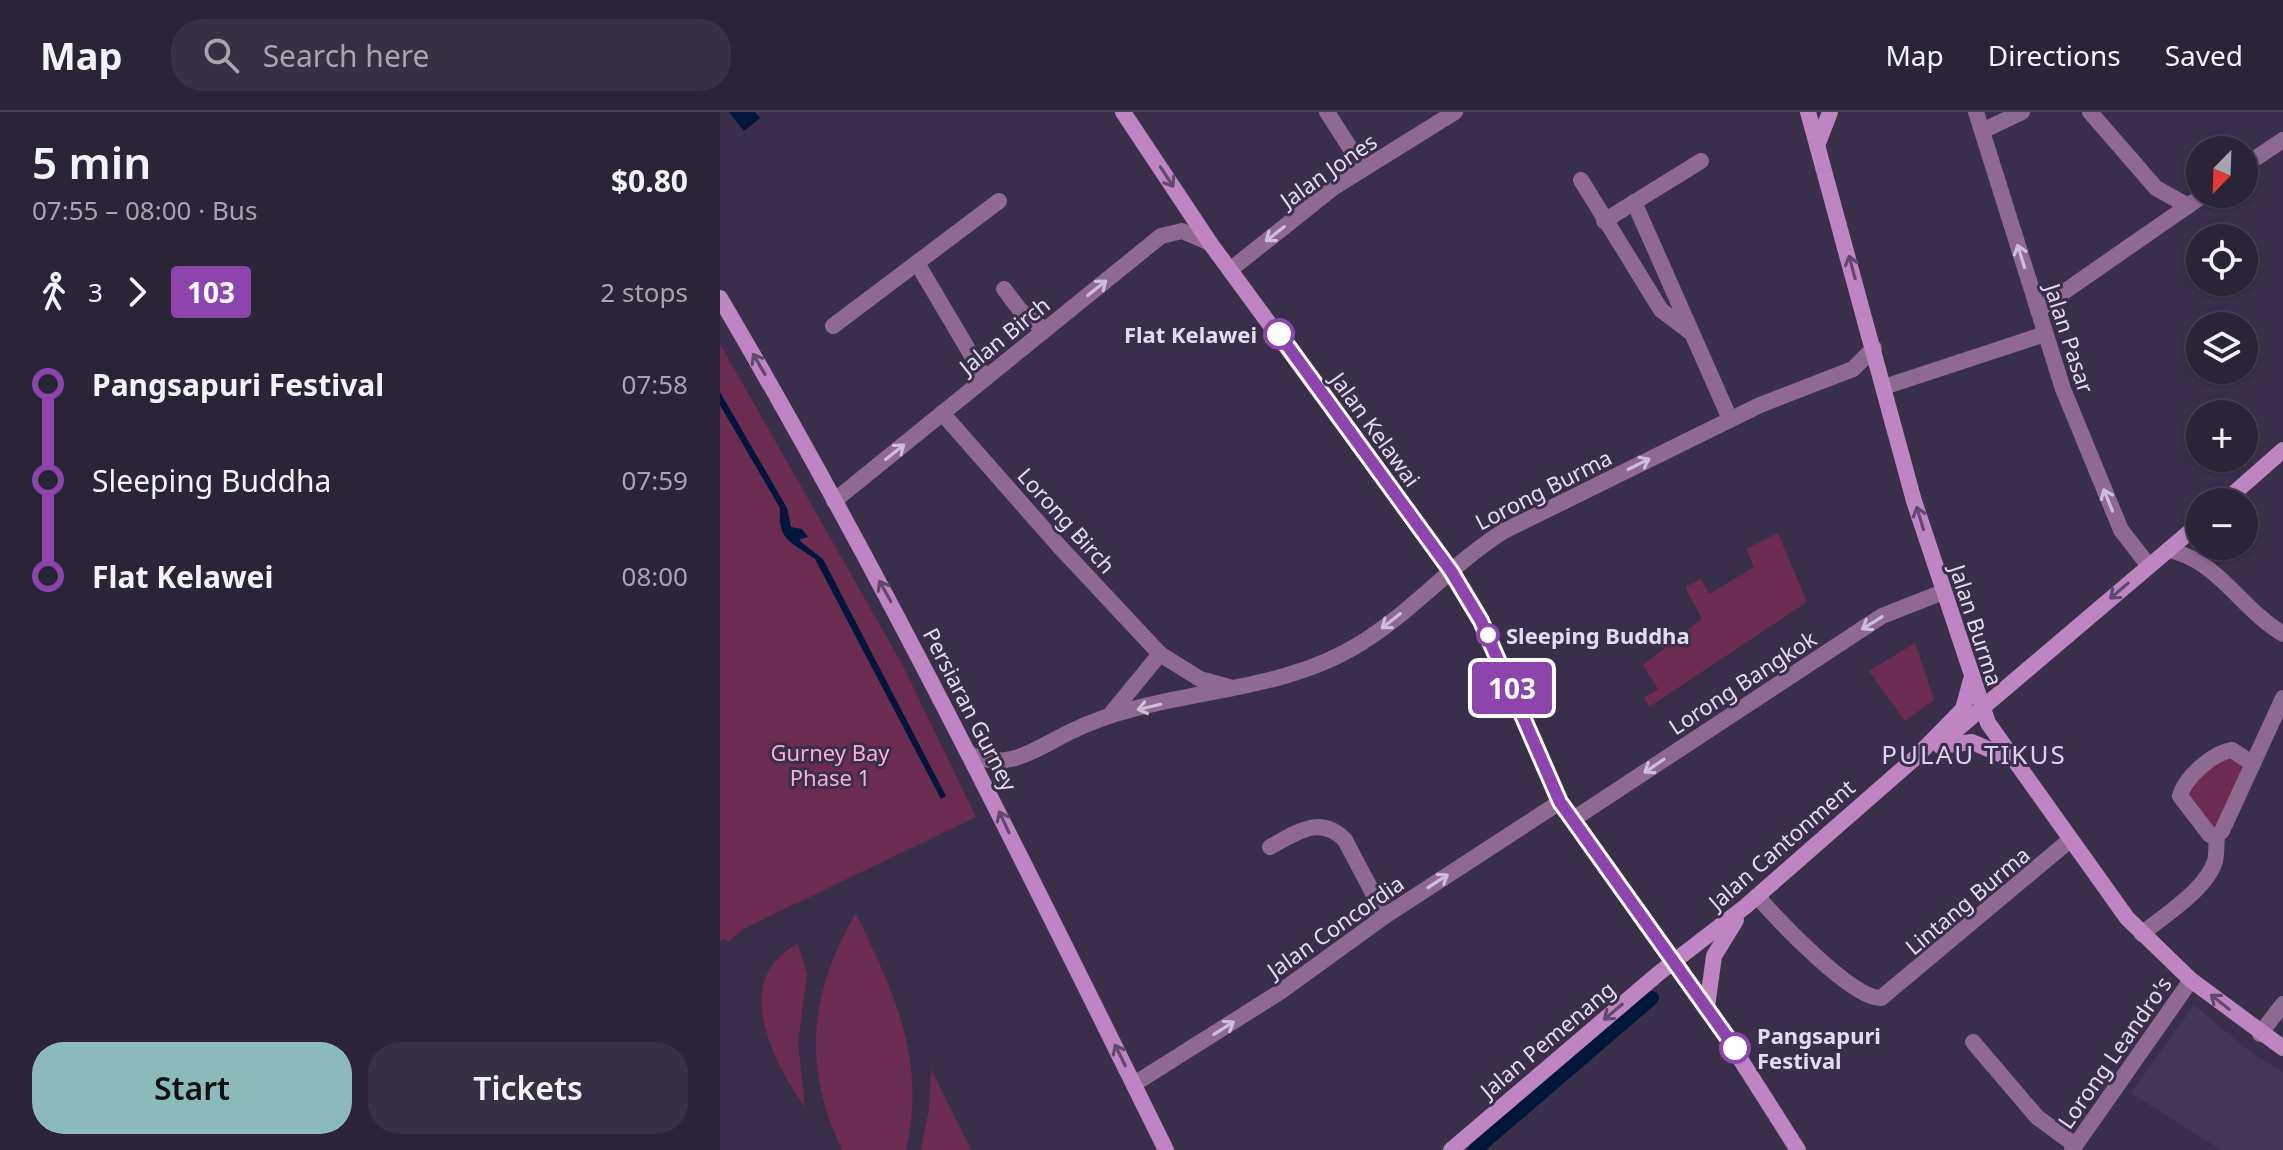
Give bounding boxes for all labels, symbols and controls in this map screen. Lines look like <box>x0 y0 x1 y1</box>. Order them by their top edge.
search box <box>171 19 731 91</box>
text: Map <box>40 29 123 81</box>
icon: search <box>199 33 243 77</box>
text: Search here <box>263 35 430 76</box>
text: Map <box>1885 36 1944 74</box>
text: Directions <box>1988 36 2121 74</box>
text: Saved <box>2165 36 2243 74</box>
street label: Jalan Jones <box>1272 126 1382 215</box>
text: 5 min <box>32 132 151 192</box>
north arrow <box>2186 136 2258 208</box>
map controls <box>2186 136 2258 560</box>
text: $0.80 <box>611 160 688 201</box>
one-way arrow <box>1158 165 1175 187</box>
text: 07:55 – 08:00 · Bus <box>32 192 257 228</box>
button: locate <box>2186 224 2258 296</box>
one-way arrow <box>1265 226 1286 243</box>
one-way arrow <box>2012 243 2027 268</box>
one-way arrow <box>1843 254 1858 280</box>
icon: walk <box>32 270 76 314</box>
icon: forward <box>115 270 159 314</box>
text: 103 <box>187 273 235 311</box>
text: 3 <box>88 274 103 310</box>
text: 2 stops <box>600 274 688 310</box>
street label: Jalan Pasar <box>2038 278 2102 397</box>
one-way arrow <box>1086 279 1106 297</box>
street label: Jalan Birch <box>951 289 1056 382</box>
button: layers <box>2186 312 2258 384</box>
place label: Flat Kelawei <box>1124 319 1257 349</box>
marker: Flat Kelawei <box>1264 319 1294 349</box>
one-way arrow <box>751 352 766 376</box>
text: Pangsapuri Festival <box>92 364 384 405</box>
street label: Jalan Kelawai <box>1323 364 1428 492</box>
text: 07:58 <box>622 366 688 402</box>
button: + <box>2186 400 2258 472</box>
street label: Lorong Burma <box>1470 442 1616 536</box>
one-way arrow <box>884 443 905 461</box>
one-way arrow <box>1627 456 1651 471</box>
text: Sleeping Buddha <box>92 460 331 501</box>
street label: Lorong Birch <box>1012 461 1122 579</box>
text: 07:59 <box>622 462 688 498</box>
one-way arrow <box>2100 488 2114 513</box>
button: − <box>2186 488 2258 560</box>
one-way arrow <box>1912 506 1926 531</box>
text: Flat Kelawei <box>92 556 274 597</box>
text: 08:00 <box>622 558 688 594</box>
street label: Jalan Burma <box>1943 559 2011 689</box>
one-way arrow <box>876 580 892 603</box>
one-way arrow <box>2110 582 2130 600</box>
one-way arrow <box>1381 612 1402 629</box>
one-way arrow <box>1861 615 1883 632</box>
place label: Sleeping Buddha <box>1506 620 1690 650</box>
street label: Persiaran Gurney <box>917 622 1025 796</box>
street label: Lorong Bangkok <box>1662 623 1822 741</box>
marker: Sleeping Buddha <box>1477 624 1499 646</box>
line badge: 103 <box>1466 662 1558 714</box>
text: 103 <box>1488 669 1536 707</box>
one-way arrow <box>1136 700 1162 715</box>
district label: PULAU TIKUS <box>1881 736 2067 772</box>
park label: Gurney Bay Phase 1 <box>770 737 890 792</box>
one-way arrow <box>1644 758 1666 774</box>
street label: Jalan Cantonment <box>1700 772 1861 917</box>
one-way arrow <box>996 810 1011 834</box>
street label: Lintang Burma <box>1898 839 2036 961</box>
street label: Jalan Concordia <box>1259 868 1409 985</box>
one-way arrow <box>1426 873 1449 889</box>
street label: Lorong Leandro's <box>2050 970 2178 1134</box>
street label: Jalan Pemenang <box>1472 974 1621 1106</box>
one-way arrow <box>2210 994 2231 1011</box>
one-way arrow <box>1603 1003 1624 1021</box>
one-way arrow <box>1212 1019 1234 1036</box>
place label: Pangsapuri Festival <box>1757 1020 1881 1075</box>
marker: Pangsapuri Festival <box>1720 1033 1750 1063</box>
button: Start <box>32 1042 352 1134</box>
button: Tickets <box>368 1042 688 1134</box>
one-way arrow <box>1112 1043 1127 1067</box>

